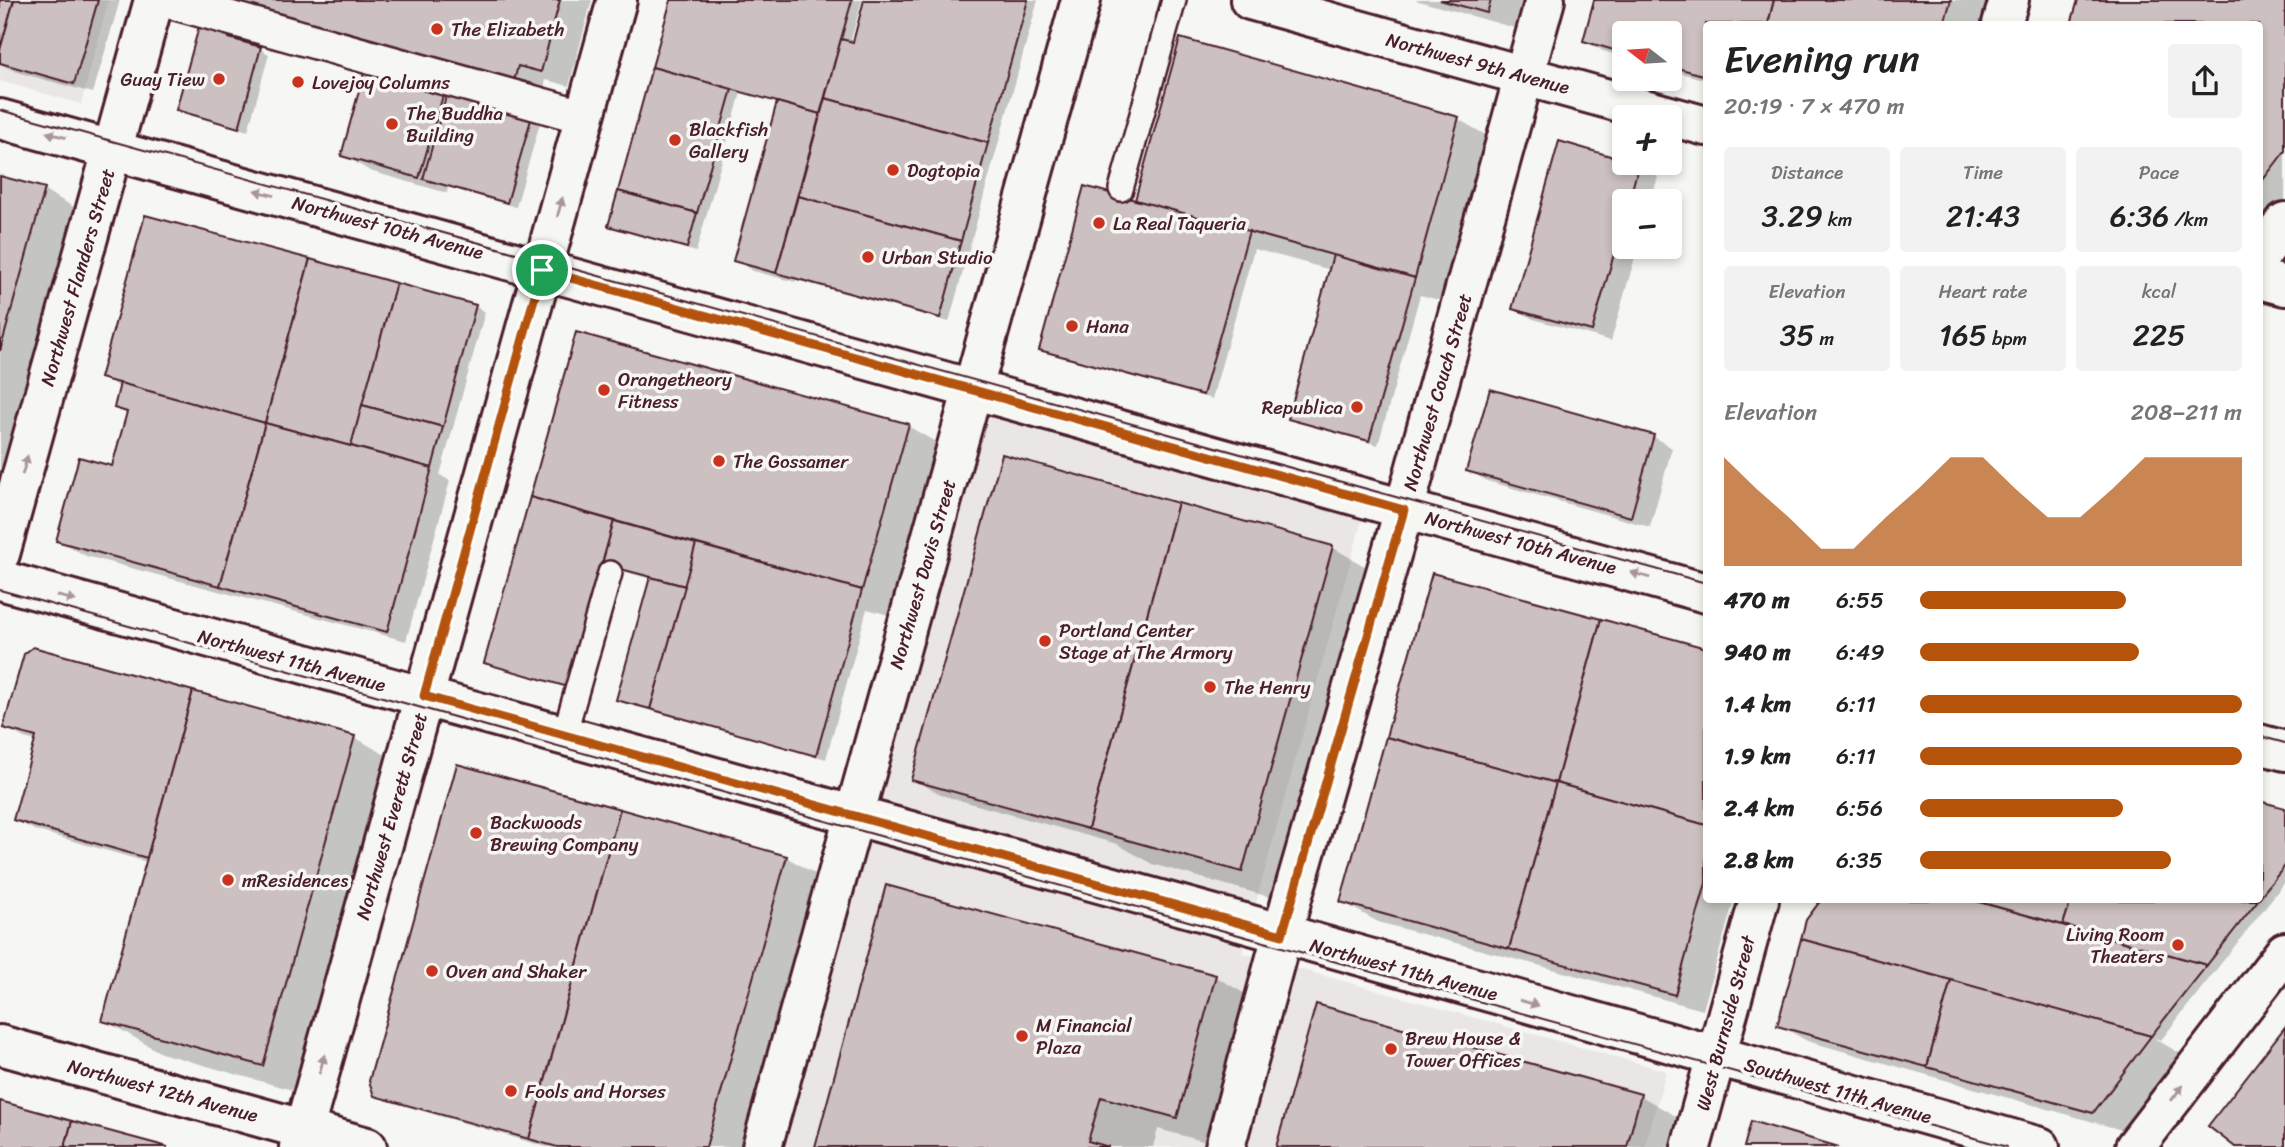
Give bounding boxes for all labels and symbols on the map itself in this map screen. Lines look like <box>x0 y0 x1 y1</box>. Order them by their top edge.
place label: The Elizabeth <box>451 13 564 46</box>
marker: The Elizabeth <box>429 21 445 37</box>
north arrow <box>1612 21 1682 91</box>
street label: Northwest 9th Avenue <box>1383 23 1573 104</box>
place label: Guay Tiew <box>120 63 205 96</box>
place label: Lovejoy Columns <box>312 66 450 99</box>
marker: Guay Tiew <box>211 71 227 87</box>
marker: Lovejoy Columns <box>290 74 306 90</box>
place label: The Buddha Building <box>406 97 504 152</box>
place label: Blackfish Gallery <box>689 113 768 168</box>
marker: The Buddha Building <box>384 116 400 132</box>
one-way arrow <box>45 129 67 140</box>
marker: Blackfish Gallery <box>667 132 683 148</box>
place label: Dogtopia <box>907 154 981 187</box>
marker: Dogtopia <box>885 162 901 178</box>
street label: Northwest Flanders Street <box>31 164 124 390</box>
street label: Northwest 10th Avenue <box>288 186 487 269</box>
one-way arrow <box>253 187 275 198</box>
one-way arrow <box>555 196 566 218</box>
place label: La Real Taqueria <box>1113 207 1246 240</box>
marker: La Real Taqueria <box>1091 215 1107 231</box>
pin <box>512 240 572 300</box>
place label: Urban Studio <box>882 241 993 274</box>
marker: Urban Studio <box>860 249 876 265</box>
street label: Northwest Couch Street <box>1393 289 1481 495</box>
place label: Hana <box>1086 310 1129 343</box>
marker: Hana <box>1064 318 1080 334</box>
place label: Orangetheory Fitness <box>618 363 732 418</box>
marker: Orangetheory Fitness <box>596 382 612 398</box>
place label: Republica <box>1262 391 1343 424</box>
marker: Republica <box>1349 399 1365 415</box>
place label: The Gossamer <box>733 445 849 478</box>
marker: The Gossamer <box>711 453 727 469</box>
one-way arrow <box>20 454 30 475</box>
street label: Northwest Davis Street <box>880 475 965 673</box>
street label: Northwest 10th Avenue <box>1421 501 1620 584</box>
one-way arrow <box>1629 569 1651 580</box>
one-way arrow <box>56 593 77 603</box>
place label: Portland Center Stage at The Armory <box>1059 614 1233 669</box>
street label: Northwest 11th Avenue <box>194 620 389 701</box>
marker: Portland Center Stage at The Armory <box>1037 633 1053 649</box>
place label: The Henry <box>1224 671 1310 704</box>
marker: The Henry <box>1202 679 1218 695</box>
street label: Northwest Everett Street <box>346 709 437 924</box>
place label: Backwoods Brewing Company <box>490 806 638 861</box>
marker: Backwoods Brewing Company <box>468 825 484 841</box>
place label: mResidences <box>242 864 349 897</box>
marker: mResidences <box>220 872 236 888</box>
place label: Living Room Theaters <box>2066 918 2164 973</box>
street label: Northwest 11th Avenue <box>1306 929 1501 1010</box>
street label: West Burnside Street <box>1686 931 1765 1114</box>
marker: Living Room Theaters <box>2170 937 2186 953</box>
place label: Oven and Shaker <box>446 955 587 988</box>
marker: Oven and Shaker <box>424 963 440 979</box>
one-way arrow <box>1519 999 1540 1009</box>
place label: M Financial Plaza <box>1036 1009 1132 1064</box>
place label: Brew House & Tower Offices <box>1405 1022 1521 1077</box>
marker: M Financial Plaza <box>1014 1028 1030 1044</box>
marker: Brew House & Tower Offices <box>1383 1041 1399 1057</box>
street label: Southwest 11th Avenue <box>1740 1048 1936 1133</box>
street label: Northwest 12th Avenue <box>64 1049 262 1132</box>
one-way arrow <box>317 1052 328 1074</box>
place label: Fools and Horses <box>525 1075 666 1108</box>
marker: Fools and Horses <box>503 1083 519 1099</box>
one-way arrow <box>2170 1084 2184 1102</box>

